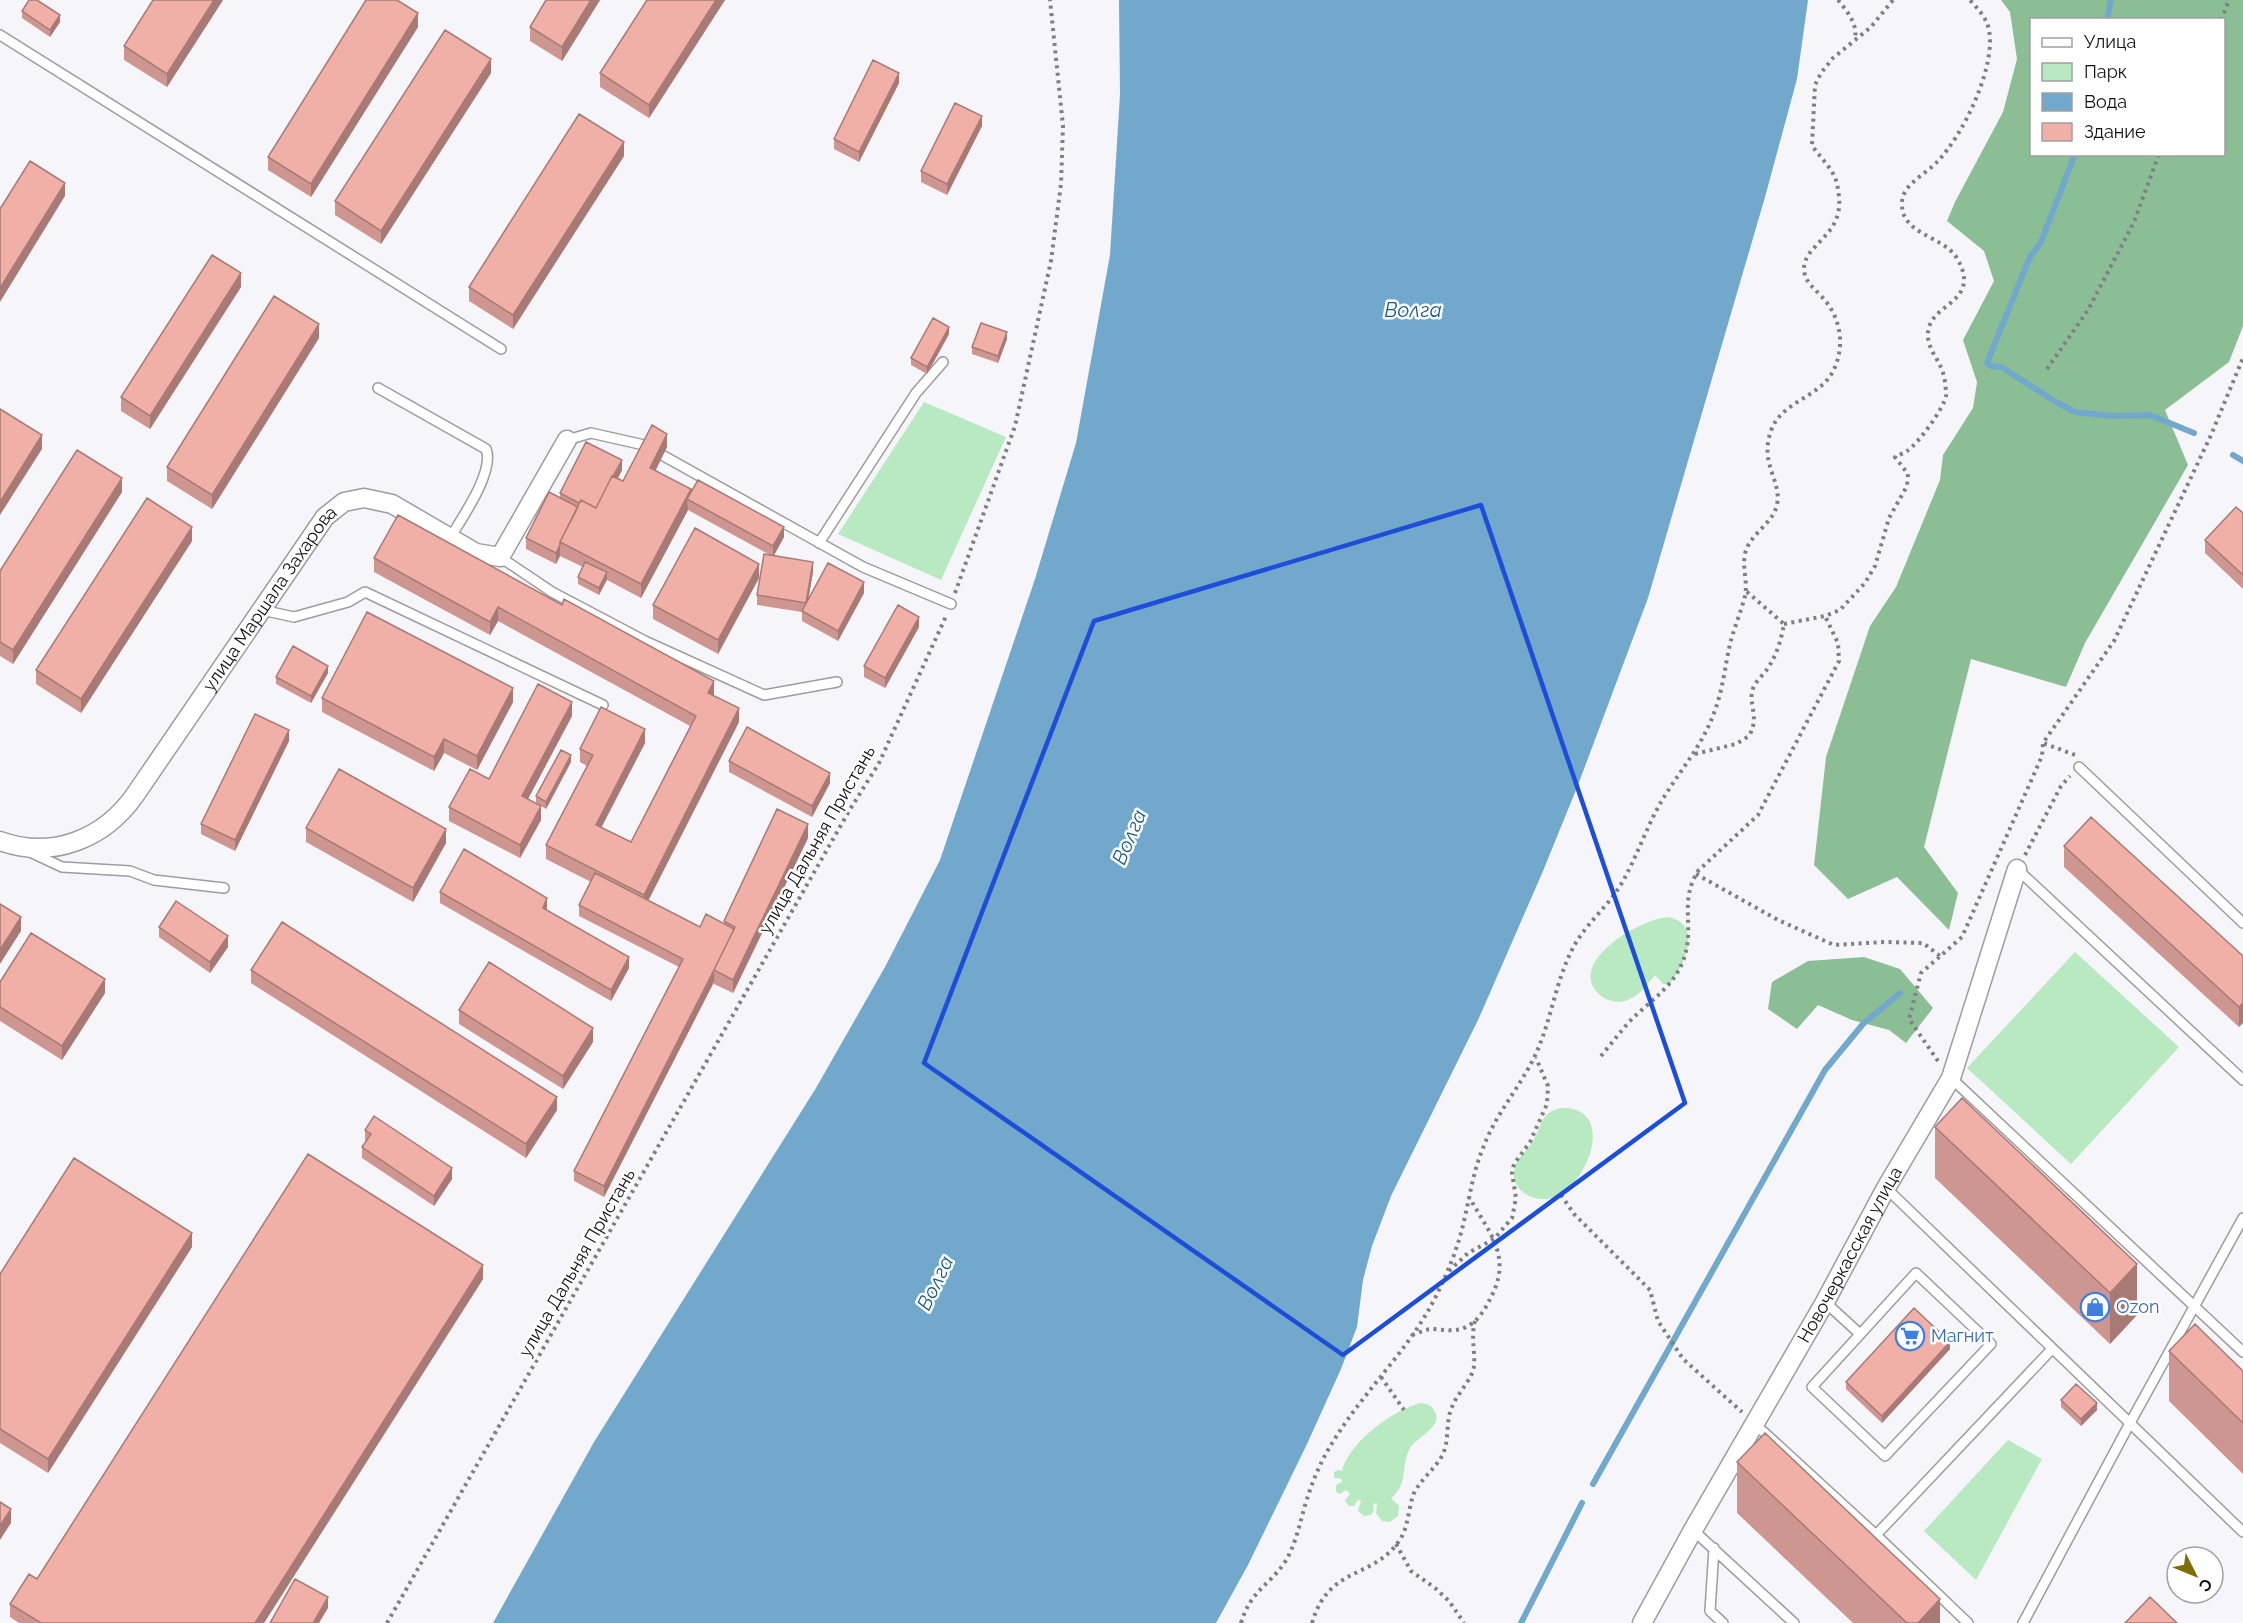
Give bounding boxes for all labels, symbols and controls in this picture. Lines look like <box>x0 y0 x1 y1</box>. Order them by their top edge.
legend <box>2030 18 2225 156</box>
text: Улица <box>2084 31 2136 52</box>
text: Парк <box>2084 61 2127 82</box>
text: Вода <box>2084 91 2127 112</box>
text: Здание <box>2084 121 2146 142</box>
water label: Волга <box>1384 298 1442 322</box>
street label: улица Маршала Захарова <box>198 501 341 695</box>
street label: улица Дальняя Пристань <box>754 742 879 938</box>
water label: Волга <box>1107 806 1151 868</box>
street label: Новочеркасская улица <box>1793 1163 1906 1346</box>
street label: улица Дальняя Пристань <box>514 1165 639 1361</box>
water label: Волга <box>912 1252 958 1314</box>
shop icon: Ozon <box>2079 1291 2111 1323</box>
place label: Ozon <box>2116 1296 2159 1317</box>
supermarket icon: Магнит <box>1894 1320 1926 1352</box>
place label: Магнит <box>1931 1325 1994 1346</box>
north arrow <box>2165 1545 2225 1605</box>
text: С <box>2195 1574 2216 1595</box>

